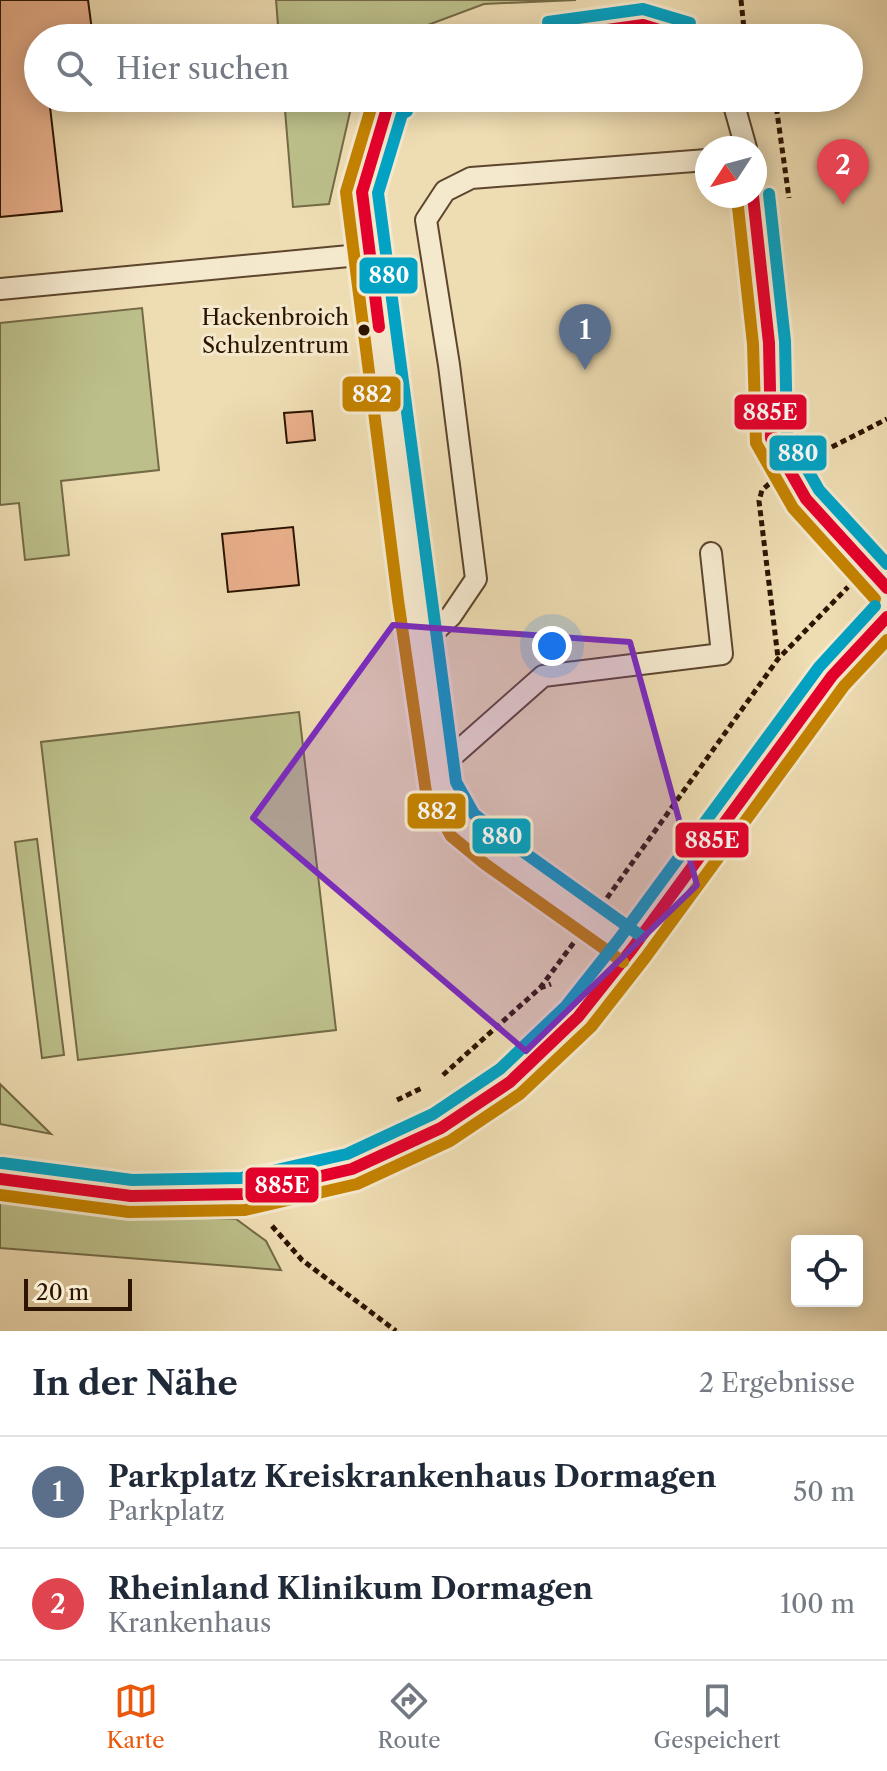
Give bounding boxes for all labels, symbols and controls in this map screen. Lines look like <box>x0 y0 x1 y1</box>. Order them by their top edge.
search box <box>24 24 863 112</box>
icon: search <box>52 46 96 90</box>
text: Hier suchen <box>116 50 289 87</box>
north arrow <box>695 136 767 208</box>
pin: 2 <box>817 139 869 205</box>
line badge: 880 <box>358 256 419 295</box>
text: 880 <box>368 262 410 289</box>
place label: Hackenbroich Schulzentrum <box>201 304 350 359</box>
pin: 1 <box>559 304 611 370</box>
marker: Hackenbroich Schulzentrum <box>356 322 372 338</box>
line badge: 882 <box>341 375 402 413</box>
text: 882 <box>352 381 392 408</box>
line badge: 885E <box>733 393 808 431</box>
text: 885E <box>742 399 798 426</box>
line badge: 880 <box>768 434 828 472</box>
text: 880 <box>777 440 819 467</box>
your location <box>532 626 572 666</box>
line badge: 882 <box>406 792 467 830</box>
text: 882 <box>417 798 457 825</box>
line badge: 880 <box>471 817 532 855</box>
line badge: 885E <box>674 821 750 859</box>
text: 880 <box>481 823 523 850</box>
text: 885E <box>684 827 740 854</box>
line badge: 885E <box>244 1166 320 1204</box>
text: 885E <box>254 1172 310 1199</box>
map controls <box>791 1235 863 1307</box>
button: locate <box>791 1235 863 1307</box>
scale bar <box>24 1275 132 1311</box>
text: 20 m <box>36 1279 89 1306</box>
text: In der Nähe <box>32 1362 238 1404</box>
text: 2 Ergebnisse <box>699 1367 855 1399</box>
text: Parkplatz Kreiskrankenhaus Dormagen <box>108 1458 717 1495</box>
text: 1 <box>52 1476 64 1508</box>
text: 50 m <box>793 1476 855 1508</box>
text: Parkplatz <box>108 1495 225 1527</box>
text: Rheinland Klinikum Dormagen <box>108 1570 593 1607</box>
text: 2 <box>50 1588 66 1620</box>
text: 100 m <box>780 1588 855 1620</box>
text: Krankenhaus <box>108 1607 271 1639</box>
tab: Karte <box>106 1679 165 1754</box>
tab: Route <box>378 1679 441 1754</box>
tab: Gespeichert <box>654 1679 781 1754</box>

